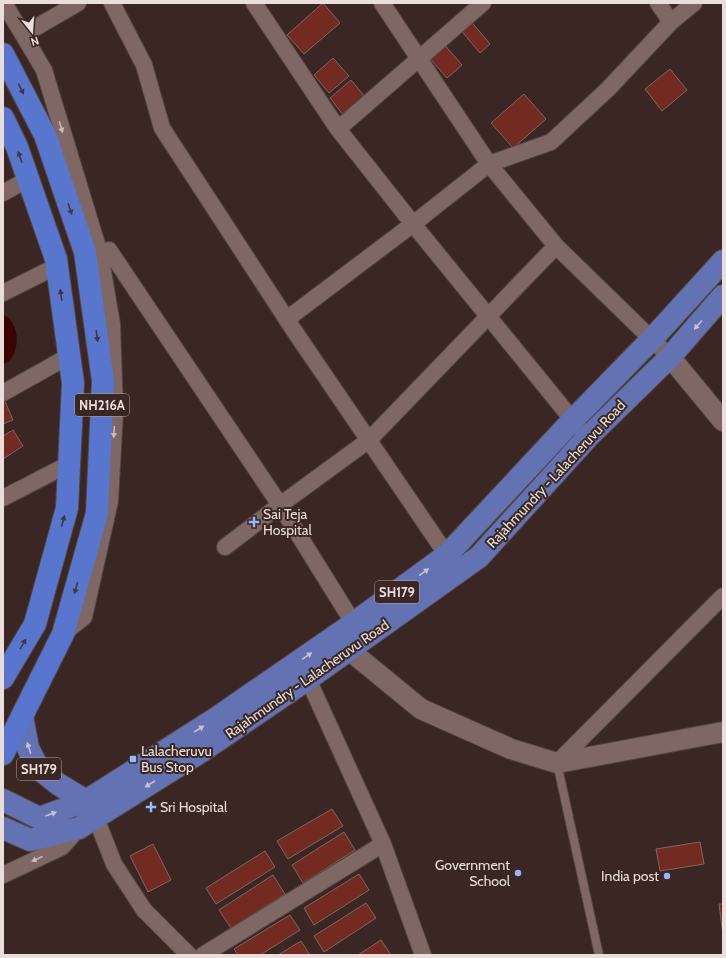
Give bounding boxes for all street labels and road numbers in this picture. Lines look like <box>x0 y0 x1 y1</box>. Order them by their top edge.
road number: NH216A <box>75 394 129 416</box>
street label: Rajahmundry - Lalacheruvu Road <box>483 396 629 552</box>
road number: SH179 <box>375 581 419 603</box>
street label: Rajahmundry - Lalacheruvu Road <box>222 616 392 742</box>
road number: SH179 <box>17 758 61 780</box>

